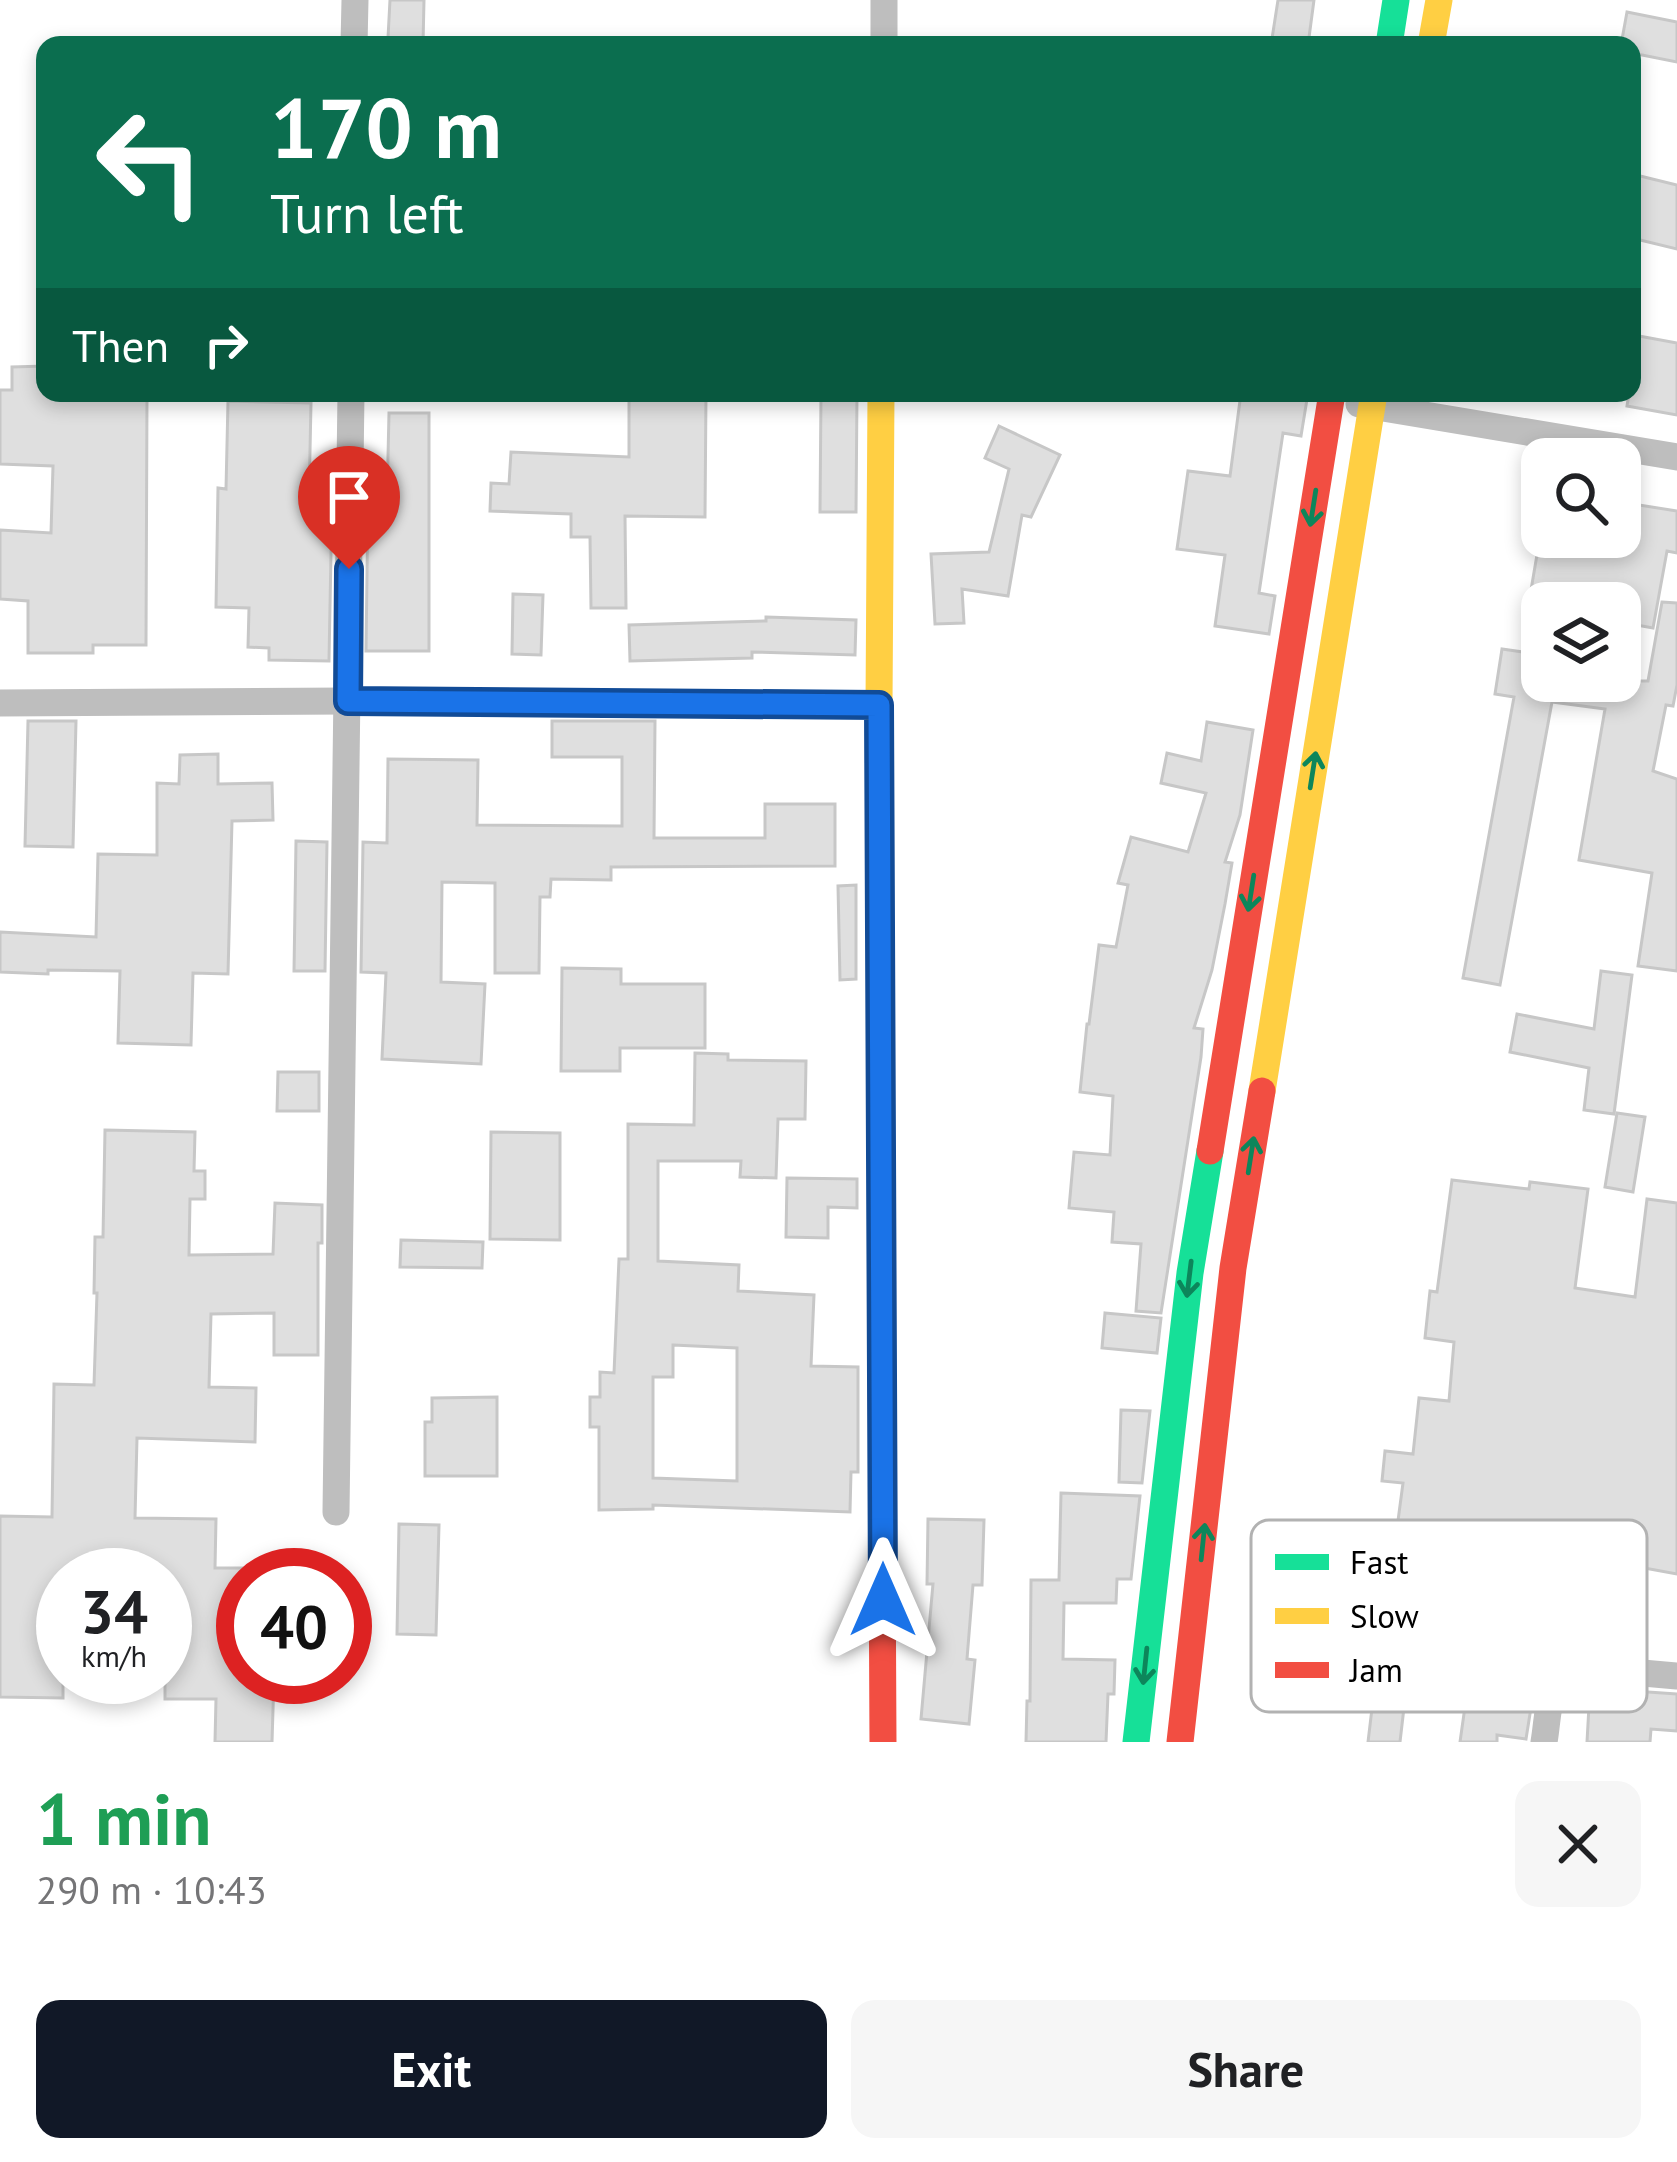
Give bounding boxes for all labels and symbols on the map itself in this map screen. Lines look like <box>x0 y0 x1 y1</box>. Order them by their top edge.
pin <box>298 446 400 569</box>
one-way arrow <box>1301 488 1324 527</box>
one-way arrow <box>1302 752 1325 791</box>
one-way arrow <box>1239 873 1262 912</box>
one-way arrow <box>1241 1137 1264 1176</box>
one-way arrow <box>1178 1258 1200 1297</box>
legend <box>1251 1520 1647 1712</box>
one-way arrow <box>1192 1523 1214 1562</box>
position arrow <box>820 1537 946 1663</box>
text: Fast <box>1350 1540 1409 1583</box>
speed limit sign: 40 <box>216 1548 372 1704</box>
text: Slow <box>1350 1594 1419 1637</box>
one-way arrow <box>1133 1646 1156 1685</box>
text: Jam <box>1348 1648 1403 1691</box>

